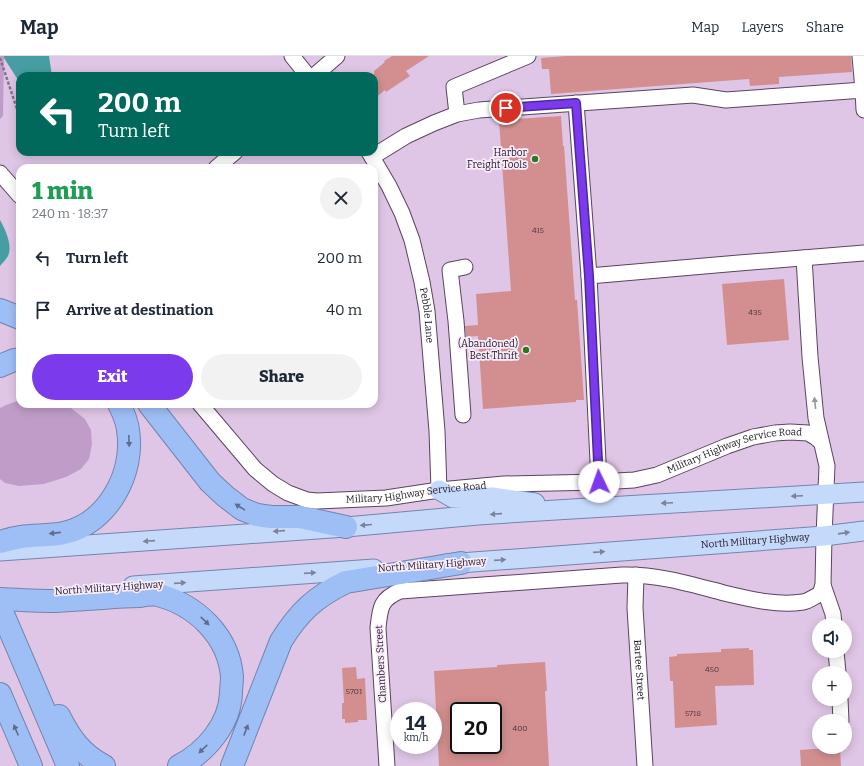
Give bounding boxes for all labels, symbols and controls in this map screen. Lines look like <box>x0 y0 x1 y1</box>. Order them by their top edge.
text: Map <box>20 16 59 39</box>
text: Map <box>691 19 719 36</box>
text: Layers <box>741 19 784 36</box>
text: Share <box>806 19 844 36</box>
text: 200 m <box>98 86 181 119</box>
icon: left <box>32 88 84 140</box>
pin <box>489 91 523 125</box>
icon: arrive <box>495 97 517 119</box>
text: Turn left <box>98 120 170 142</box>
place label: Harbor Freight Tools <box>467 147 528 171</box>
marker: Harbor Freight Tools <box>530 154 540 164</box>
text: 1 min <box>32 177 93 205</box>
button: close <box>320 177 362 219</box>
text: 240 m · 18:37 <box>32 206 108 221</box>
house number: 415 <box>532 226 544 235</box>
icon: left <box>32 247 54 269</box>
text: Turn left <box>66 249 128 267</box>
text: 200 m <box>317 249 362 267</box>
street label: Pebble Lane <box>417 287 436 344</box>
icon: arrive <box>32 299 54 321</box>
text: Arrive at destination <box>66 301 213 319</box>
text: 40 m <box>326 301 362 319</box>
house number: 435 <box>748 308 762 317</box>
place label: (Abandoned) Best Thrift <box>458 337 518 362</box>
marker: (Abandoned) Best Thrift <box>521 345 531 355</box>
button: Exit <box>32 354 193 400</box>
button: Share <box>201 354 362 400</box>
one-way arrow <box>812 397 818 409</box>
street label: Military Highway Service Road <box>665 426 802 476</box>
one-way arrow <box>126 435 132 448</box>
position arrow <box>578 461 620 503</box>
street label: Military Highway Service Road <box>346 480 487 506</box>
one-way arrow <box>791 493 803 500</box>
one-way arrow <box>661 500 673 507</box>
one-way arrow <box>234 503 246 510</box>
one-way arrow <box>490 511 502 518</box>
one-way arrow <box>360 522 372 528</box>
one-way arrow <box>273 528 285 535</box>
one-way arrow <box>49 530 61 537</box>
one-way arrow <box>838 530 850 536</box>
street label: North Military Highway <box>700 531 811 551</box>
one-way arrow <box>143 537 156 544</box>
one-way arrow <box>593 549 605 556</box>
street label: North Military Highway <box>377 555 487 575</box>
one-way arrow <box>494 556 506 563</box>
one-way arrow <box>304 570 316 577</box>
street label: North Military Highway <box>54 578 164 598</box>
one-way arrow <box>174 579 186 586</box>
one-way arrow <box>200 616 210 626</box>
map controls <box>812 618 852 754</box>
button: sound <box>812 618 852 658</box>
street label: Chambers Street <box>373 624 389 703</box>
street label: Bartee Street <box>631 639 647 701</box>
house number: 450 <box>705 665 719 674</box>
button: + <box>812 666 852 706</box>
house number: 5701 <box>346 687 363 696</box>
speed limit sign: 20 <box>450 702 502 754</box>
house number: 5718 <box>685 709 701 718</box>
text: 14 <box>406 711 426 735</box>
button: − <box>812 714 852 754</box>
one-way arrow <box>244 723 250 735</box>
one-way arrow <box>12 724 18 736</box>
house number: 400 <box>513 724 527 733</box>
text: km/h <box>404 732 428 744</box>
one-way arrow <box>198 744 208 754</box>

